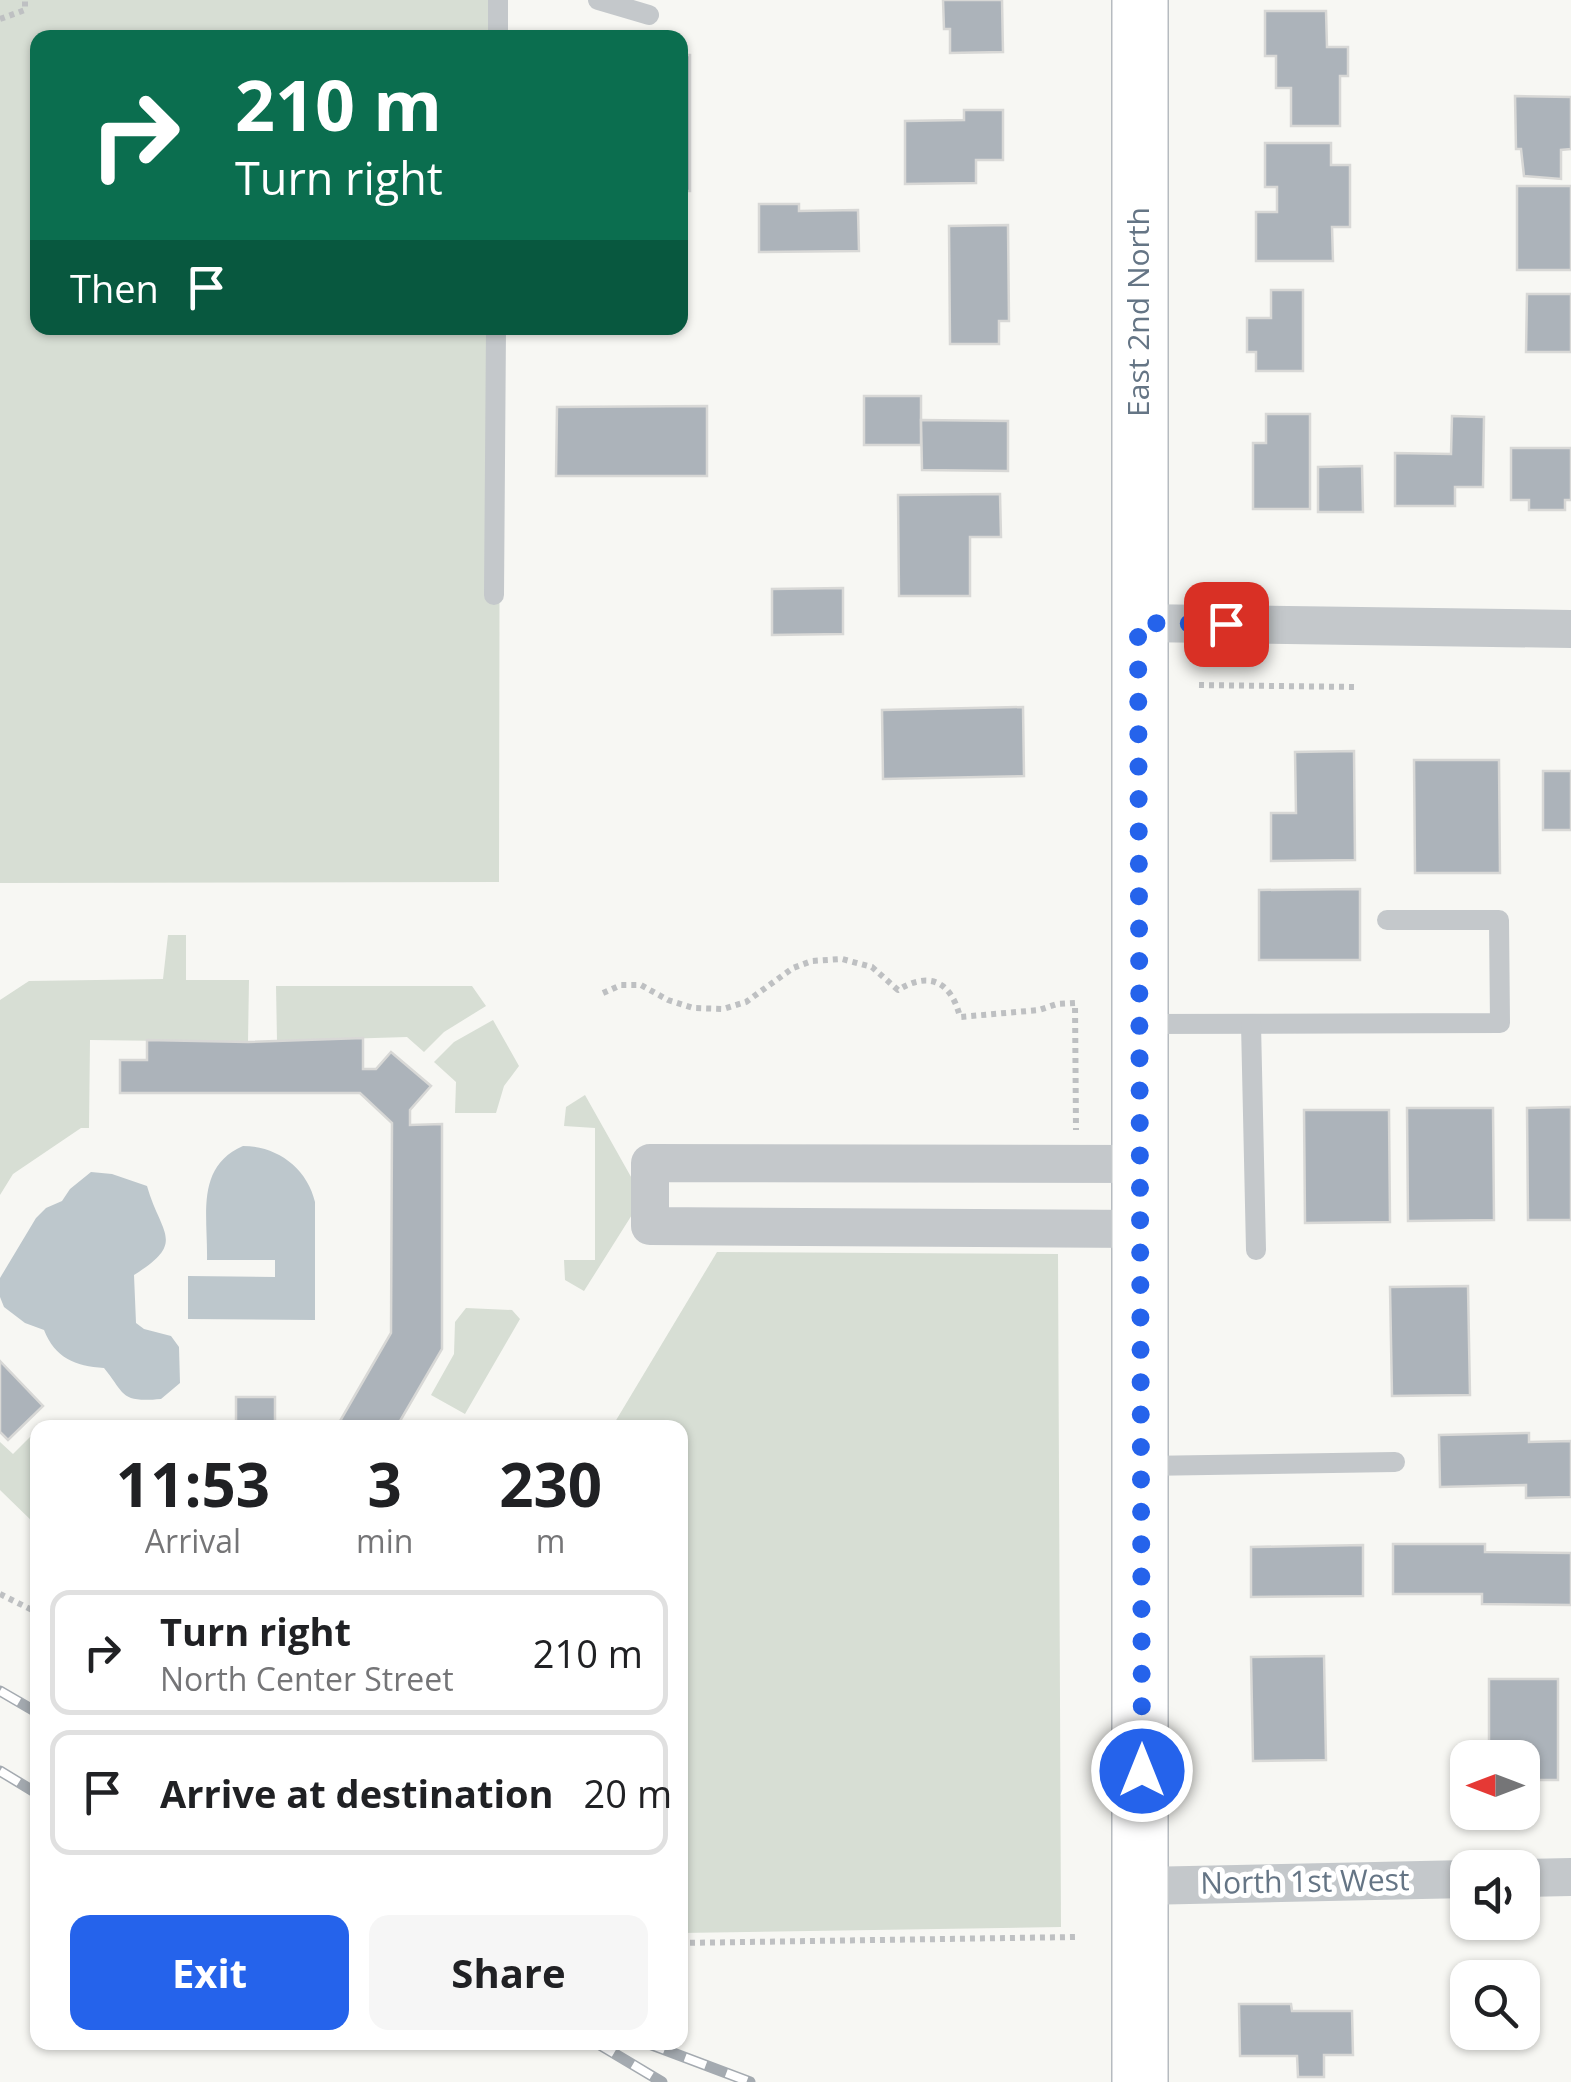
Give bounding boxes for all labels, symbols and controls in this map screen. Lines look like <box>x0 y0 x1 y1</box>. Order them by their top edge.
text: 210 m <box>235 56 442 152</box>
icon: right <box>70 70 200 200</box>
text: Turn right <box>235 147 443 208</box>
street label: East 2nd North <box>1117 207 1158 417</box>
icon: arrive <box>179 260 234 315</box>
text: Then <box>70 262 159 314</box>
pin <box>1184 582 1269 667</box>
icon: arrive <box>1199 597 1254 652</box>
text: 11:53 <box>116 1443 270 1525</box>
text: 3 <box>368 1443 402 1525</box>
text: 230 <box>499 1443 602 1525</box>
text: Arrival <box>145 1519 241 1562</box>
text: min <box>356 1519 413 1562</box>
text: m <box>536 1519 565 1562</box>
text: Turn right <box>160 1605 351 1657</box>
icon: right <box>75 1625 130 1680</box>
text: 210 m <box>533 1627 643 1679</box>
text: North Center Street <box>160 1657 454 1700</box>
position arrow <box>1090 1719 1194 1823</box>
north arrow <box>1450 1740 1540 1830</box>
map controls <box>1450 1740 1540 2050</box>
icon: arrive <box>75 1765 130 1820</box>
text: Arrive at destination <box>160 1767 554 1819</box>
text: 20 m <box>584 1767 672 1819</box>
button: sound <box>1450 1850 1540 1940</box>
street label: North 1st West <box>1200 1858 1410 1903</box>
button: Exit <box>70 1915 349 2030</box>
button: Share <box>369 1915 648 2030</box>
button: search <box>1450 1960 1540 2050</box>

